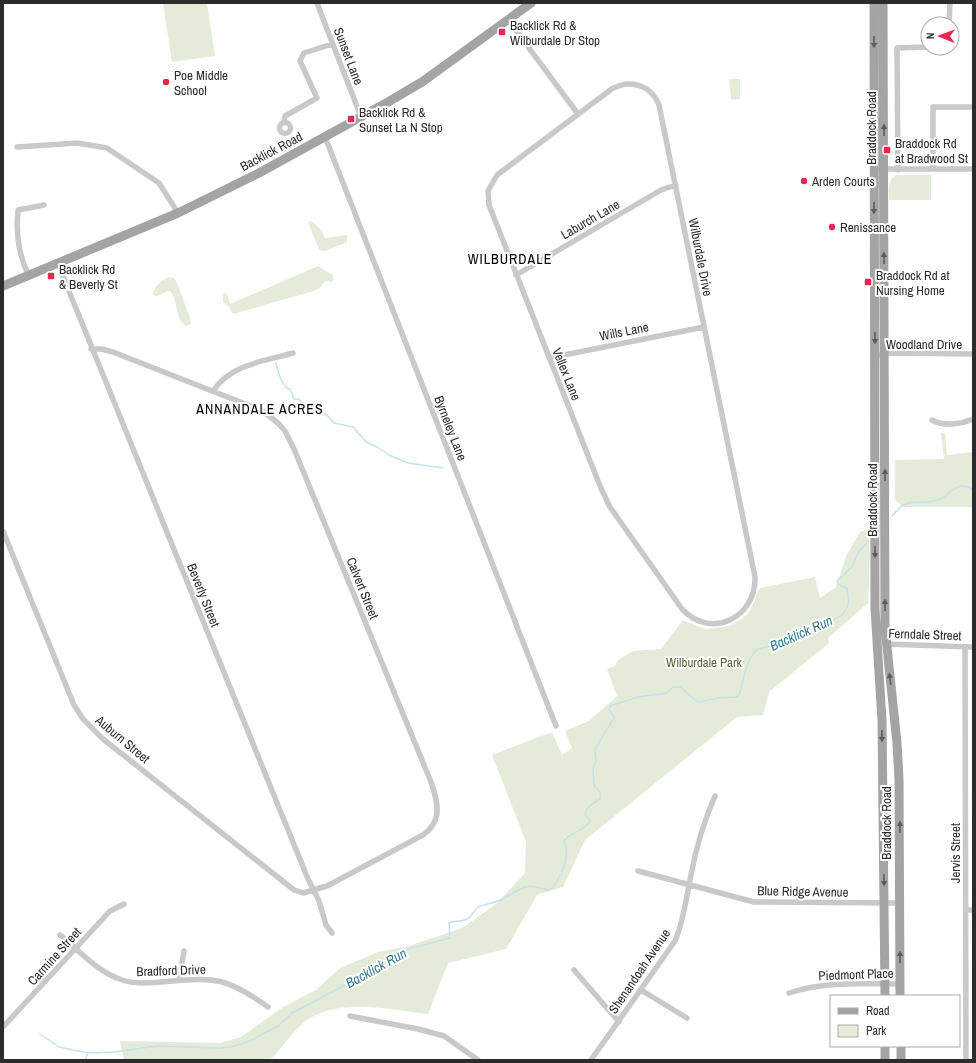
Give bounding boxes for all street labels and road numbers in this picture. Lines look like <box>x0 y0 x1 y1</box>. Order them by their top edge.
street label: Sunset Lane <box>330 25 367 87</box>
street label: Braddock Road <box>863 91 880 165</box>
street label: Backlick Road <box>237 128 305 175</box>
street label: Laburch Lane <box>558 196 623 243</box>
street label: Wilburdale Drive <box>685 217 716 298</box>
street label: Wills Lane <box>598 318 650 345</box>
street label: Woodland Drive <box>886 336 962 353</box>
street label: Vellex Lane <box>548 345 585 403</box>
street label: Byrneley Lane <box>430 393 471 463</box>
street label: Braddock Road <box>864 463 881 537</box>
street label: Calvert Street <box>342 555 383 622</box>
street label: Beverly Street <box>183 561 224 629</box>
street label: Ferndale Street <box>888 625 962 644</box>
street label: Auburn Street <box>91 711 153 767</box>
street label: Braddock Road <box>878 786 895 860</box>
street label: Jervis Street <box>947 823 964 883</box>
street label: Blue Ridge Avenue <box>757 882 849 901</box>
street label: Carmine Street <box>24 924 85 989</box>
street label: Shenandoah Avenue <box>605 926 674 1017</box>
street label: Bradford Drive <box>136 961 206 980</box>
street label: Piedmont Place <box>818 965 894 984</box>

